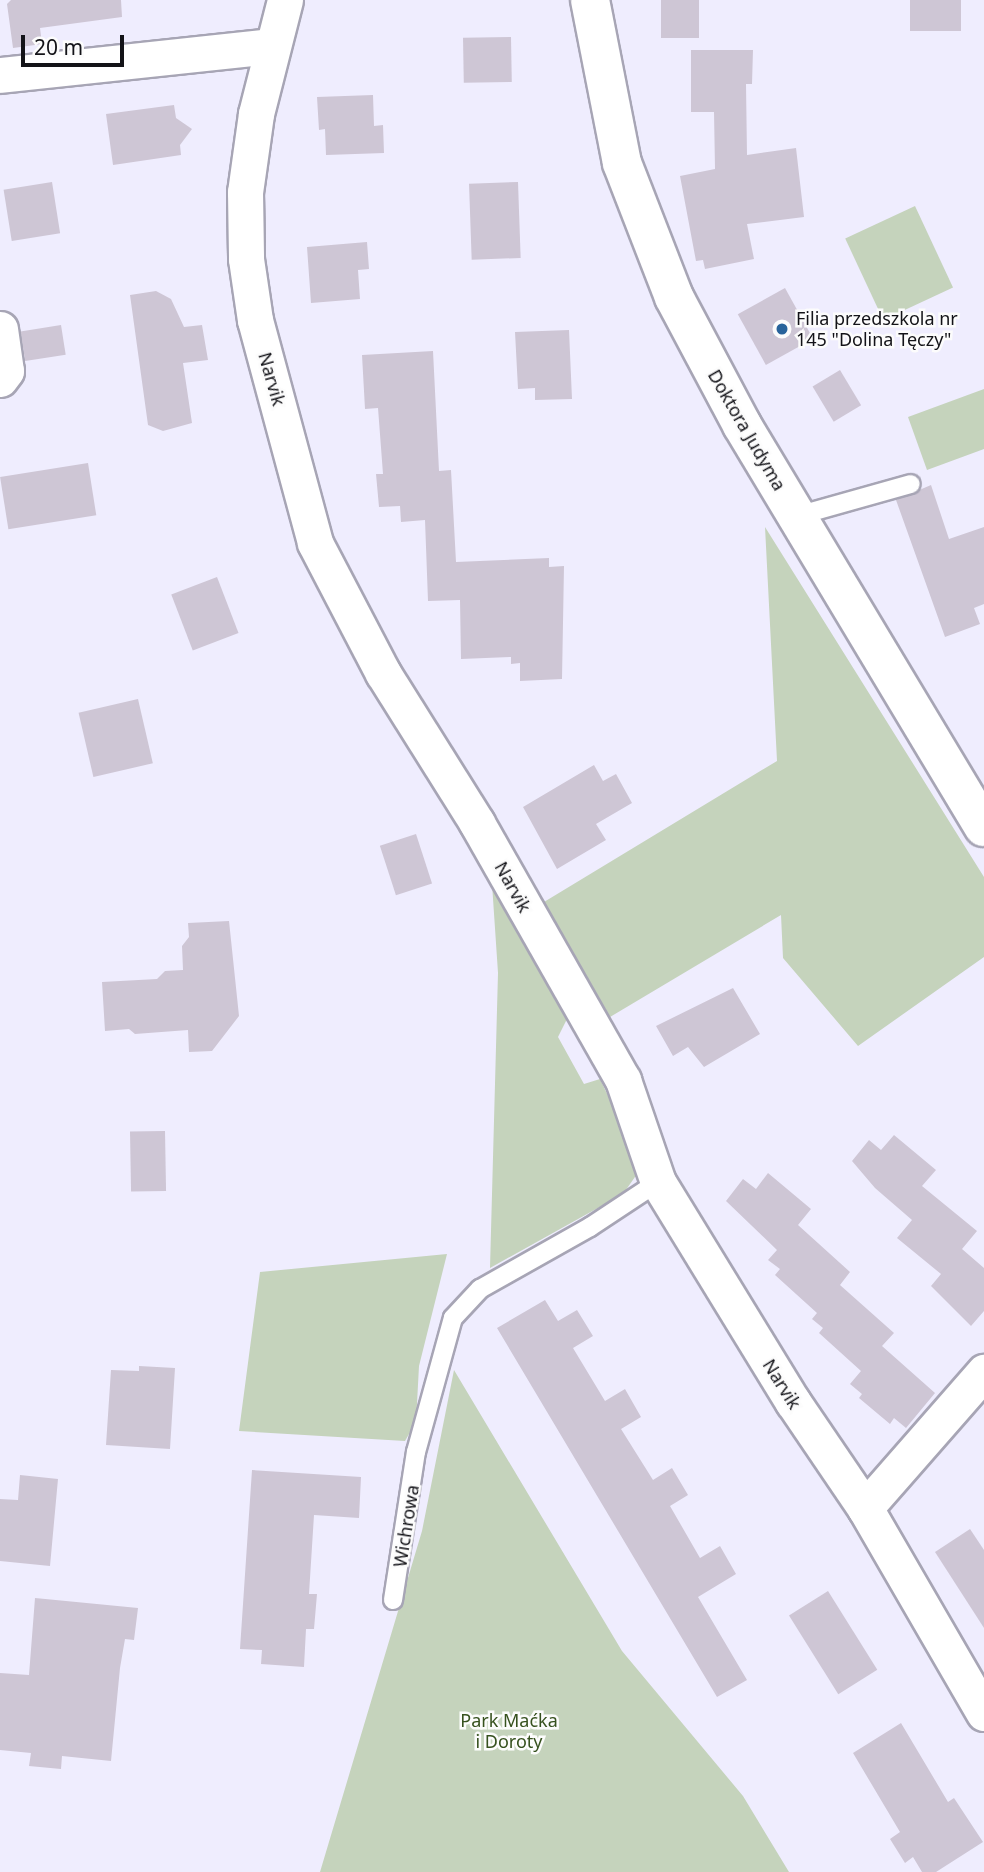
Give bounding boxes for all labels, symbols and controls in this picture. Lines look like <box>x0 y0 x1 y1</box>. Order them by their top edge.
scale bar <box>24 21 128 65</box>
text: 20 m <box>34 33 83 61</box>
place label: Filia przedszkola nr 145 "Dolina Tęczy" <box>796 308 958 350</box>
marker: Filia przedszkola nr 145 "Dolina Tęczy" <box>774 321 790 337</box>
street label: Narvik <box>254 350 290 408</box>
street label: Doktora Judyma <box>704 366 790 494</box>
street label: Narvik <box>490 858 536 916</box>
street label: Narvik <box>758 1355 806 1413</box>
street label: Wichrowa <box>389 1483 423 1569</box>
park label: Park Maćka i Doroty <box>460 1710 558 1752</box>

